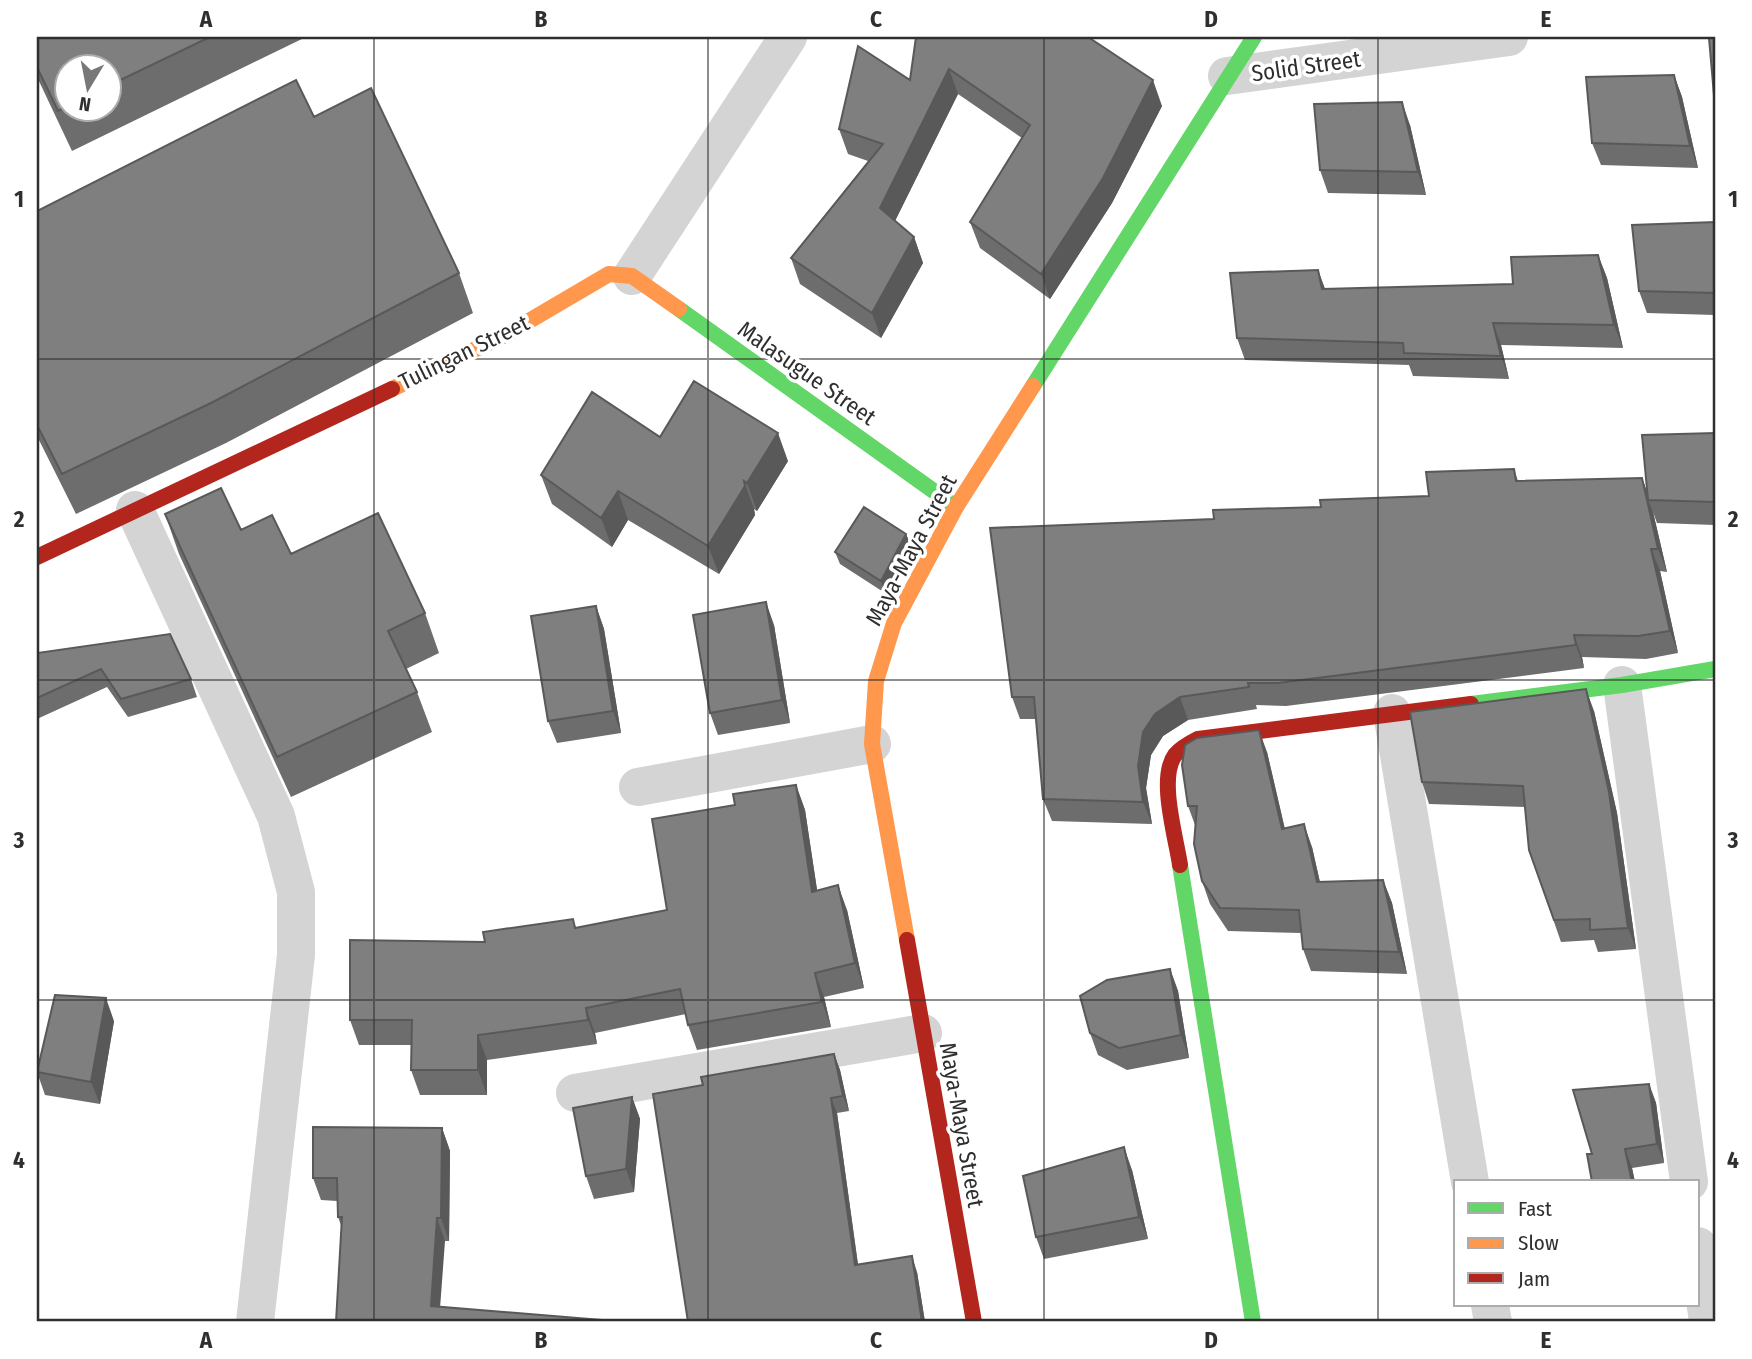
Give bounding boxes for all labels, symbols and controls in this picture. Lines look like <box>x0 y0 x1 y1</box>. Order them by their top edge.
text: A <box>199 5 213 33</box>
text: B <box>535 5 548 33</box>
text: C <box>870 5 882 33</box>
text: D <box>1204 5 1218 33</box>
text: E <box>1541 5 1552 33</box>
street label: Solid Street <box>1250 44 1363 87</box>
north arrow <box>52 52 122 122</box>
text: N <box>78 92 93 117</box>
text: 1 <box>14 185 24 213</box>
text: 1 <box>1728 185 1738 213</box>
street label: Tulingan Street <box>394 308 534 396</box>
street label: Malasugue Street <box>733 315 882 431</box>
street label: Maya-Maya Street <box>859 469 963 630</box>
text: 2 <box>13 505 25 533</box>
text: 2 <box>1727 505 1739 533</box>
text: 3 <box>13 826 25 854</box>
text: 3 <box>1727 826 1739 854</box>
street label: Maya-Maya Street <box>934 1040 990 1210</box>
text: 4 <box>13 1146 25 1174</box>
text: 4 <box>1727 1146 1739 1174</box>
legend <box>1454 1180 1700 1306</box>
text: Fast <box>1518 1196 1552 1222</box>
text: Slow <box>1518 1230 1559 1256</box>
text: Jam <box>1518 1266 1550 1292</box>
text: A <box>199 1326 213 1354</box>
text: B <box>535 1326 548 1354</box>
text: C <box>870 1326 882 1354</box>
text: D <box>1204 1326 1218 1354</box>
text: E <box>1541 1326 1552 1354</box>

